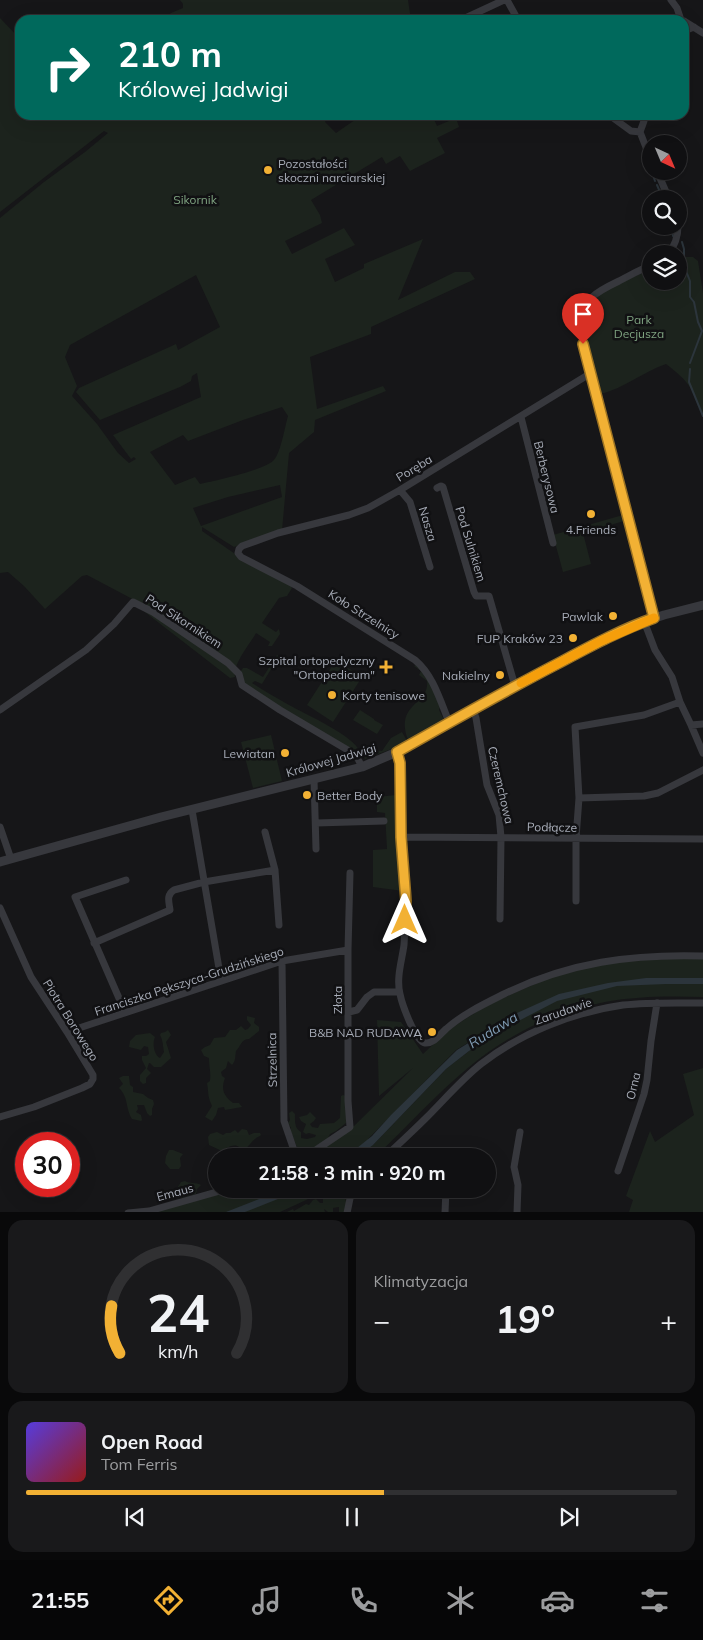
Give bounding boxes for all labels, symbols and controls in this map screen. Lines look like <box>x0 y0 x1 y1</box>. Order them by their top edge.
text: 210 m <box>118 32 222 76</box>
icon: right <box>35 35 100 100</box>
text: Królowej Jadwigi <box>118 75 288 103</box>
north arrow <box>642 135 688 180</box>
map controls <box>642 135 687 290</box>
place label: Pozostałości skoczni narciarskiej <box>278 156 385 185</box>
marker: Pozostałości skoczni narciarskiej <box>262 164 274 176</box>
button: search <box>642 190 687 235</box>
park label: Sikornik <box>173 192 218 207</box>
button: layers <box>642 245 687 290</box>
pin <box>562 293 604 344</box>
icon: arrive <box>569 300 597 328</box>
park label: Park Decjusza <box>614 312 664 341</box>
street label: Berberysowa <box>531 439 563 515</box>
street label: Poręba <box>393 451 435 485</box>
street label: Nasza <box>416 505 440 543</box>
street label: Pod Sulnikiem <box>452 505 490 583</box>
marker: 4.Friends <box>585 508 597 520</box>
place label: 4.Friends <box>566 522 616 537</box>
street label: Koło Strzelnicy <box>326 586 403 642</box>
street label: Pod Sikornikiem <box>143 591 225 651</box>
place label: Pawlak <box>562 609 604 624</box>
marker: Pawlak <box>607 610 619 622</box>
place label: FUP Kraków 23 <box>477 631 563 646</box>
marker: FUP Kraków 23 <box>567 632 579 644</box>
place label: Szpital ortopedyczny "Ortopedicum" <box>259 653 376 682</box>
marker: Szpital ortopedyczny "Ortopedicum" <box>379 660 393 674</box>
place label: Nakielny <box>442 668 491 683</box>
marker: Nakielny <box>494 669 506 681</box>
place label: Korty tenisowe <box>342 688 425 703</box>
marker: Korty tenisowe <box>326 689 338 701</box>
street label: Królowej Jadwigi <box>284 740 378 780</box>
street label: Czeremchowa <box>485 745 517 825</box>
place label: Lewiatan <box>223 746 275 761</box>
marker: Lewiatan <box>279 747 291 759</box>
place label: Better Body <box>317 788 383 803</box>
marker: Better Body <box>301 789 313 801</box>
street label: Podłącze <box>527 819 577 835</box>
position arrow <box>378 893 430 945</box>
street label: Franciszka Pększyca-Grudzińskiego <box>92 943 286 1019</box>
street label: Piotra Borowego <box>40 976 102 1064</box>
street label: Złota <box>330 986 345 1014</box>
street label: Zarudawie <box>532 994 594 1028</box>
water label: Rudawa <box>465 1008 521 1052</box>
place label: B&B NAD RUDAWĄ <box>309 1025 423 1040</box>
marker: B&B NAD RUDAWĄ <box>426 1026 438 1038</box>
street label: Strzelnica <box>264 1033 280 1087</box>
street label: Orna <box>623 1071 643 1101</box>
speed limit sign: 30 <box>15 1132 80 1197</box>
text: 21:58 · 3 min · 920 m <box>258 1161 446 1185</box>
street label: Emaus <box>155 1180 195 1204</box>
text: Klimatyzacja <box>374 1271 468 1291</box>
text: 24 <box>147 1280 209 1345</box>
text: 19° <box>495 1295 555 1343</box>
text: − <box>374 1303 390 1338</box>
text: + <box>660 1303 677 1338</box>
text: km/h <box>158 1340 198 1362</box>
text: Open Road <box>101 1430 203 1454</box>
text: Tom Ferris <box>101 1454 178 1474</box>
icon: previous <box>121 1503 149 1531</box>
icon: pause <box>338 1503 366 1531</box>
icon: next <box>555 1503 583 1531</box>
icon: directions <box>151 1583 186 1618</box>
icon: music <box>249 1583 284 1618</box>
icon: phone <box>346 1583 381 1618</box>
icon: climate <box>443 1583 478 1618</box>
icon: car <box>540 1583 575 1618</box>
icon: filters <box>637 1583 672 1618</box>
text: 21:55 <box>31 1586 89 1614</box>

